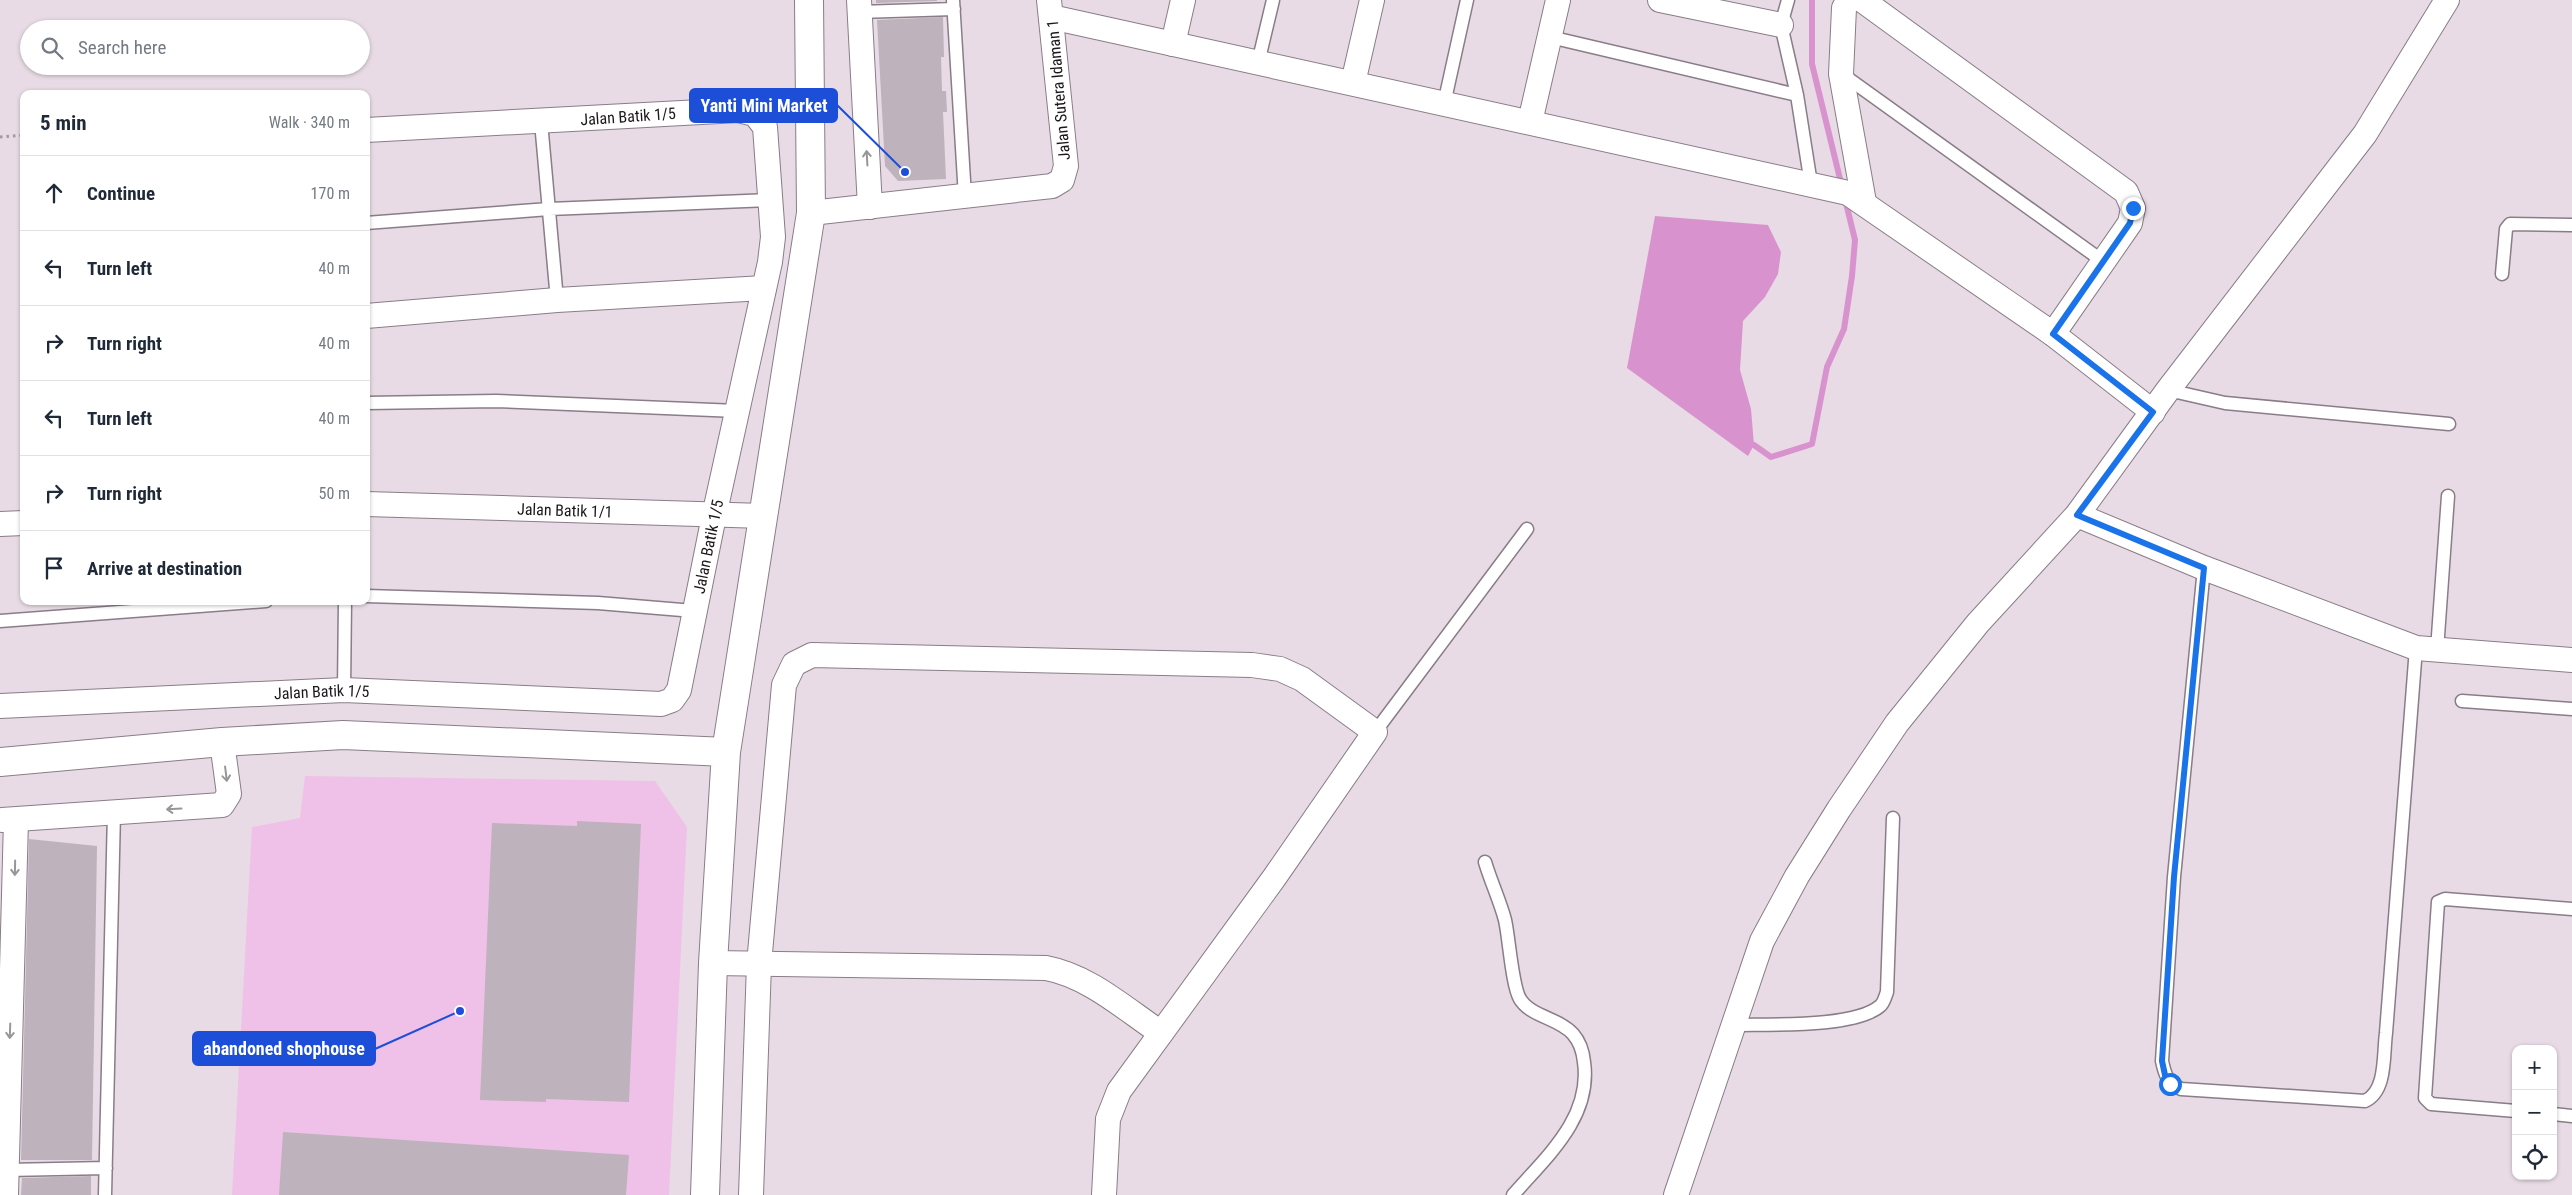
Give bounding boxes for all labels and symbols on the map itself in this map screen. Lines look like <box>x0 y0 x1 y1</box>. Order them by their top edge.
street label: Jalan Sutera Idaman 1 <box>1043 19 1074 161</box>
callout: Yanti Mini Market <box>690 89 837 122</box>
text: Yanti Mini Market <box>700 95 828 116</box>
street label: Jalan Batik 1/5 <box>580 104 676 129</box>
one-way arrow <box>863 150 872 166</box>
route end <box>2122 197 2145 220</box>
street label: Jalan Batik 1/5 <box>690 498 727 595</box>
street label: Jalan Batik 1/1 <box>517 500 613 521</box>
street label: Jalan Batik 1/5 <box>273 681 370 703</box>
one-way arrow <box>221 766 231 782</box>
one-way arrow <box>166 804 182 813</box>
one-way arrow <box>10 860 20 876</box>
one-way arrow <box>6 1023 15 1039</box>
callout: abandoned shophouse <box>193 1032 375 1065</box>
text: abandoned shophouse <box>203 1038 365 1059</box>
route start <box>2159 1073 2182 1096</box>

